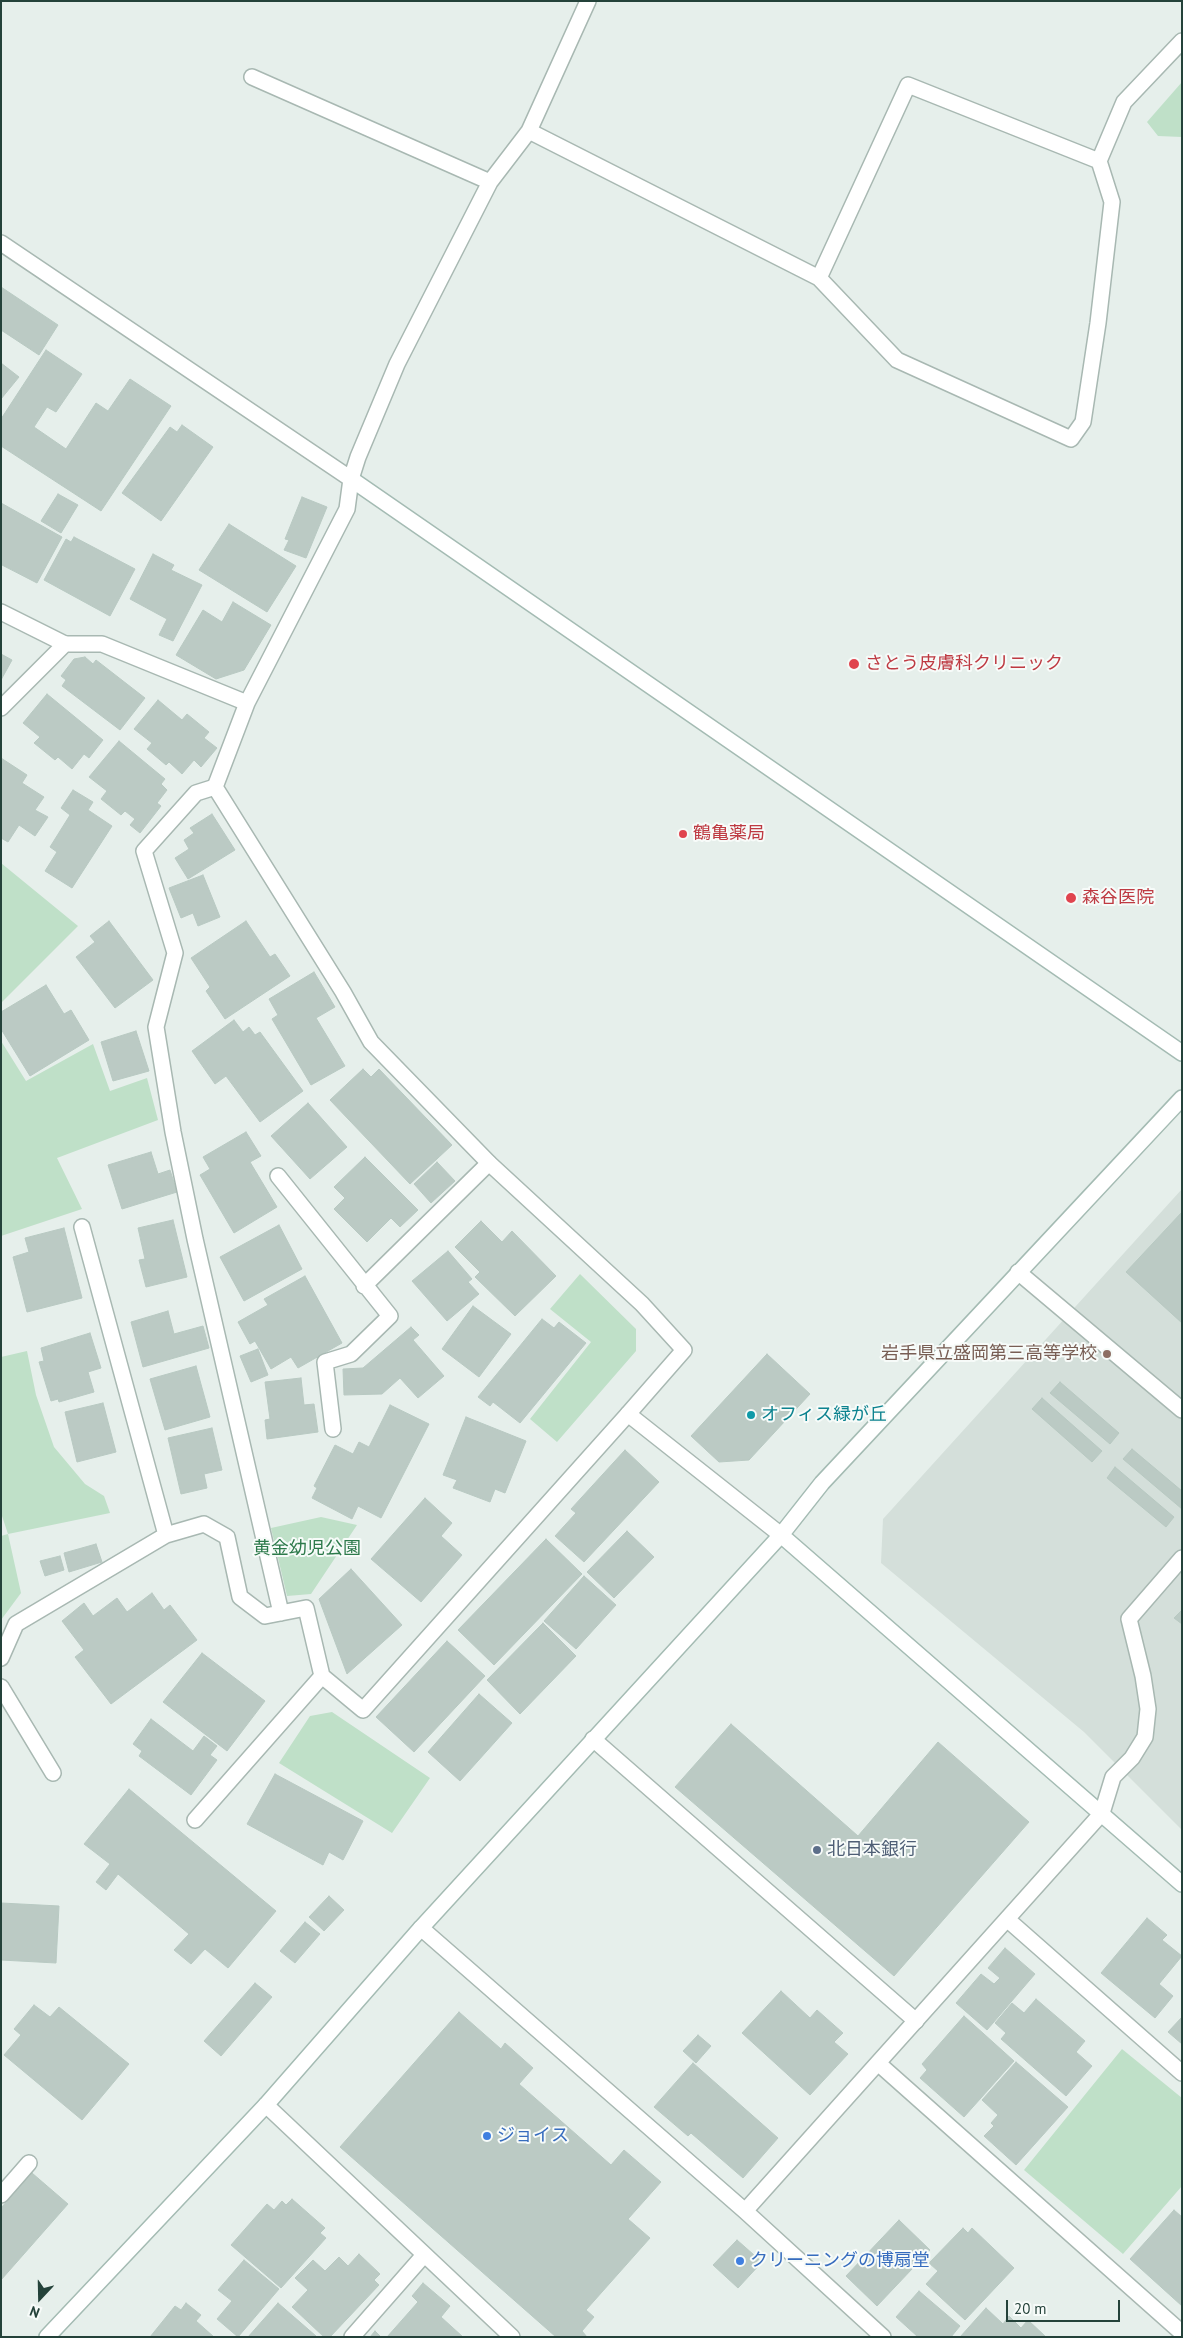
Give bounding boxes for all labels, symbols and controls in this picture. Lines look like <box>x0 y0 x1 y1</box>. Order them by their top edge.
place label: さとう皮膚科クリニック <box>865 653 1063 675</box>
marker: さとう皮膚科クリニック <box>847 657 861 671</box>
place label: 鶴亀薬局 <box>693 823 765 845</box>
marker: 鶴亀薬局 <box>677 828 689 840</box>
place label: 森谷医院 <box>1082 887 1154 909</box>
marker: 森谷医院 <box>1064 891 1078 905</box>
place label: 岩手県立盛岡第三高等学校 <box>881 1343 1097 1365</box>
marker: 岩手県立盛岡第三高等学校 <box>1101 1348 1113 1360</box>
place label: オフィス緑が丘 <box>761 1404 887 1426</box>
marker: オフィス緑が丘 <box>745 1409 757 1421</box>
park label: 黄金幼児公園 <box>253 1538 361 1560</box>
place label: 北日本銀行 <box>827 1839 917 1861</box>
marker: 北日本銀行 <box>811 1844 823 1856</box>
place label: ジョイス <box>497 2125 569 2147</box>
marker: ジョイス <box>481 2130 493 2142</box>
place label: クリーニングの博扇堂 <box>750 2250 930 2272</box>
marker: クリーニングの博扇堂 <box>734 2255 746 2267</box>
north arrow <box>15 2273 65 2323</box>
scale bar <box>1008 2290 1122 2322</box>
text: 20 m <box>1014 2299 1047 2318</box>
text: N <box>27 2302 42 2322</box>

